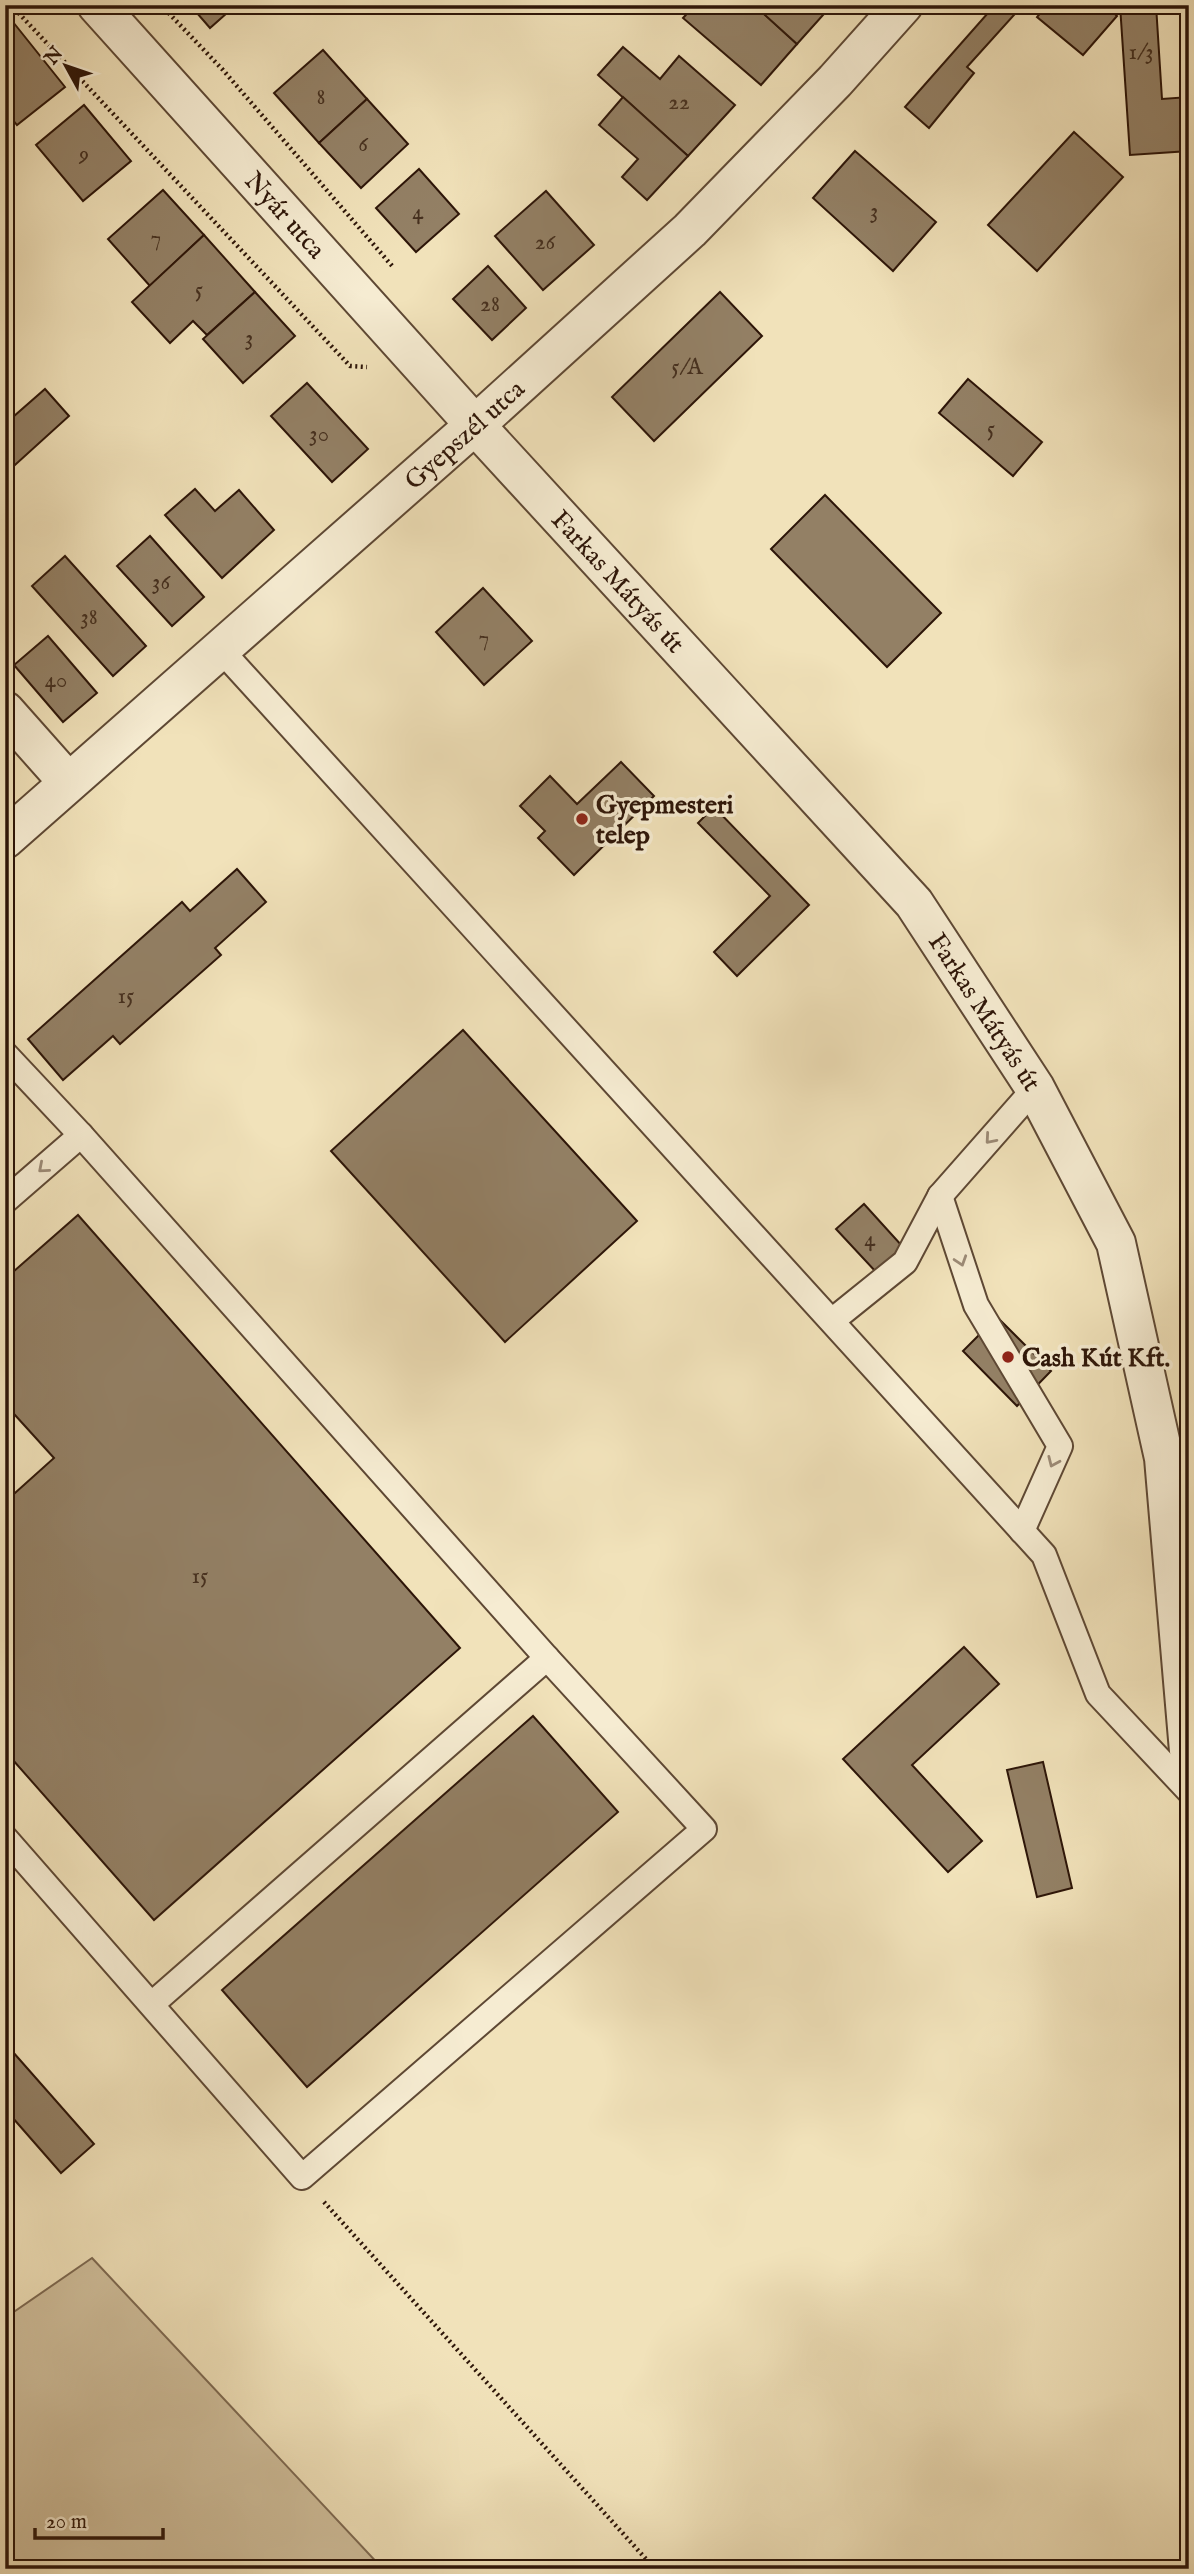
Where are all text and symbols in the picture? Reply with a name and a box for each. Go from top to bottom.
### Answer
north arrow [32,32,102,102]
house number: 1/3 [1129,38,1154,67]
text: N [39,42,69,71]
house number: 8 [316,83,326,112]
house number: 22 [668,88,690,117]
house number: 6 [358,130,369,159]
house number: 9 [78,140,89,169]
street label: Nyár utca [237,165,333,267]
house number: 3 [870,197,878,226]
house number: 4 [412,198,424,227]
house number: 7 [151,224,161,253]
house number: 26 [535,228,557,257]
house number: 5 [195,276,203,305]
house number: 28 [480,290,500,319]
house number: 3 [245,324,253,353]
house number: 5/A [671,353,704,382]
street label: Gyepszél utca [398,373,533,498]
house number: 5 [987,415,995,444]
house number: 30 [309,420,329,449]
street label: Farkas Mátyás út [543,504,691,661]
house number: 36 [152,568,171,597]
house number: 38 [80,603,98,632]
house number: 7 [479,624,489,653]
house number: 40 [45,666,67,695]
place label: Gyepmesteri telep [596,789,734,852]
marker: Gyepmesteri telep [574,811,590,827]
street label: Farkas Mátyás út [920,927,1048,1098]
house number: 15 [118,982,134,1011]
one-way arrow [986,1131,998,1144]
one-way arrow [38,1160,51,1172]
house number: 4 [864,1225,876,1254]
one-way arrow [953,1254,967,1266]
place label: Cash Kút Kft. [1022,1342,1170,1375]
marker: Cash Kút Kft. [1000,1349,1016,1365]
one-way arrow [1047,1454,1061,1467]
house number: 15 [192,1562,208,1591]
scale bar [35,2497,163,2541]
text: 20 m [46,2509,87,2536]

